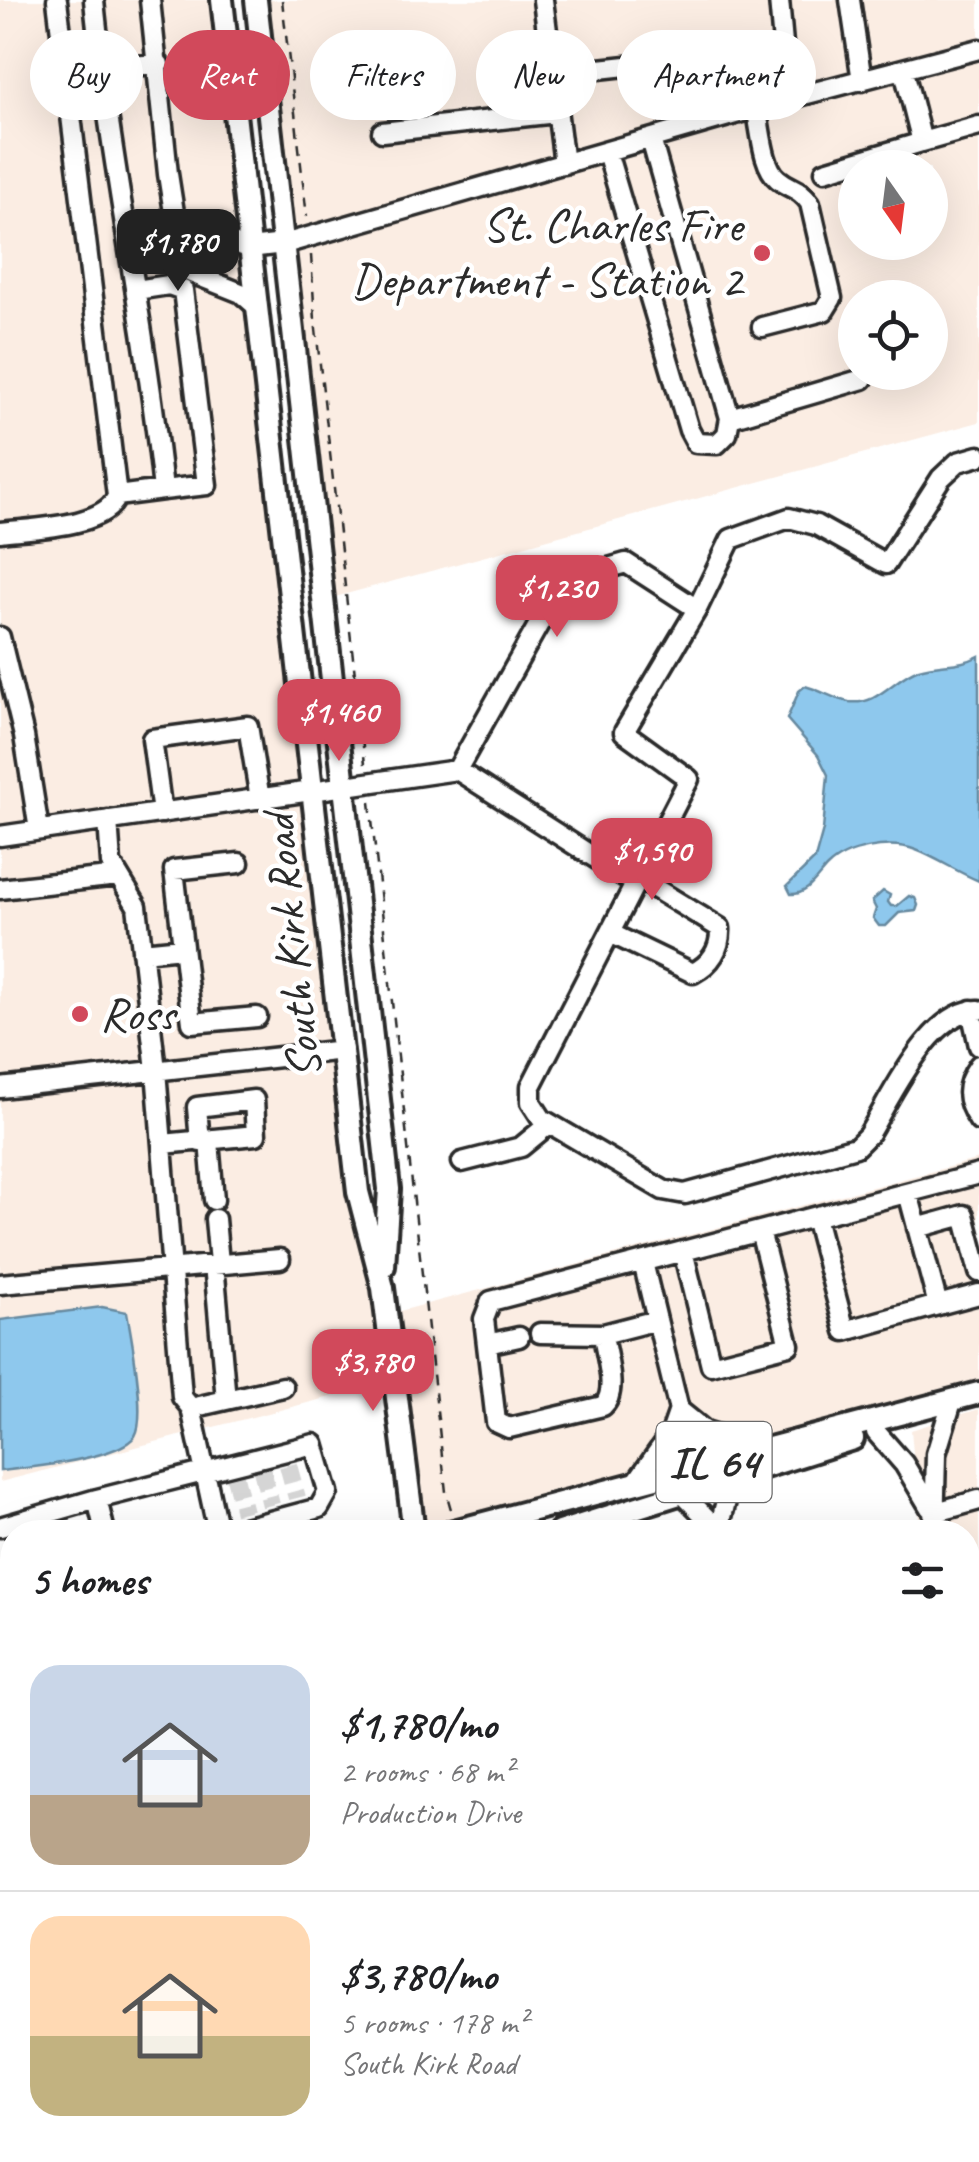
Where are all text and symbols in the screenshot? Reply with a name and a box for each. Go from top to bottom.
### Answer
chip: Buy [30,30,143,120]
chip: Rent [163,30,290,120]
chip: Filters [310,30,456,120]
chip: New [476,30,597,120]
chip: Apartment [617,30,816,120]
north arrow [838,150,948,260]
map controls [838,150,948,390]
place label: St. Charles Fire Department - Station 2 [351,195,745,310]
pin: $1,780 [97,209,259,294]
text: $1,780 [139,221,217,262]
marker: St. Charles Fire Department - Station 2 [751,242,773,264]
button: locate [838,280,948,390]
pin: $1,230 [476,555,638,640]
text: $1,230 [518,567,596,608]
pin: $1,460 [258,679,420,764]
text: $1,460 [299,691,379,732]
street label: South Kirk Road [247,805,335,1082]
pin: $1,590 [571,818,733,903]
text: $1,590 [613,830,691,871]
place label: Ross [100,984,179,1044]
marker: Ross [69,1003,91,1025]
pin: $3,780 [292,1329,454,1414]
text: $3,780 [334,1341,412,1382]
road number: IL 64 [656,1422,772,1502]
icon: filters [895,1553,950,1608]
text: 5 homes [30,1554,148,1607]
text: $1,780/mo [340,1698,496,1751]
icon: home [110,1705,230,1825]
text: 2 rooms · 68 m² [340,1751,513,1792]
text: Production Drive [340,1792,521,1833]
text: $3,780/mo [340,1949,496,2002]
icon: home [110,1956,230,2076]
text: 5 rooms · 178 m² [340,2002,527,2043]
text: South Kirk Road [340,2043,516,2084]

